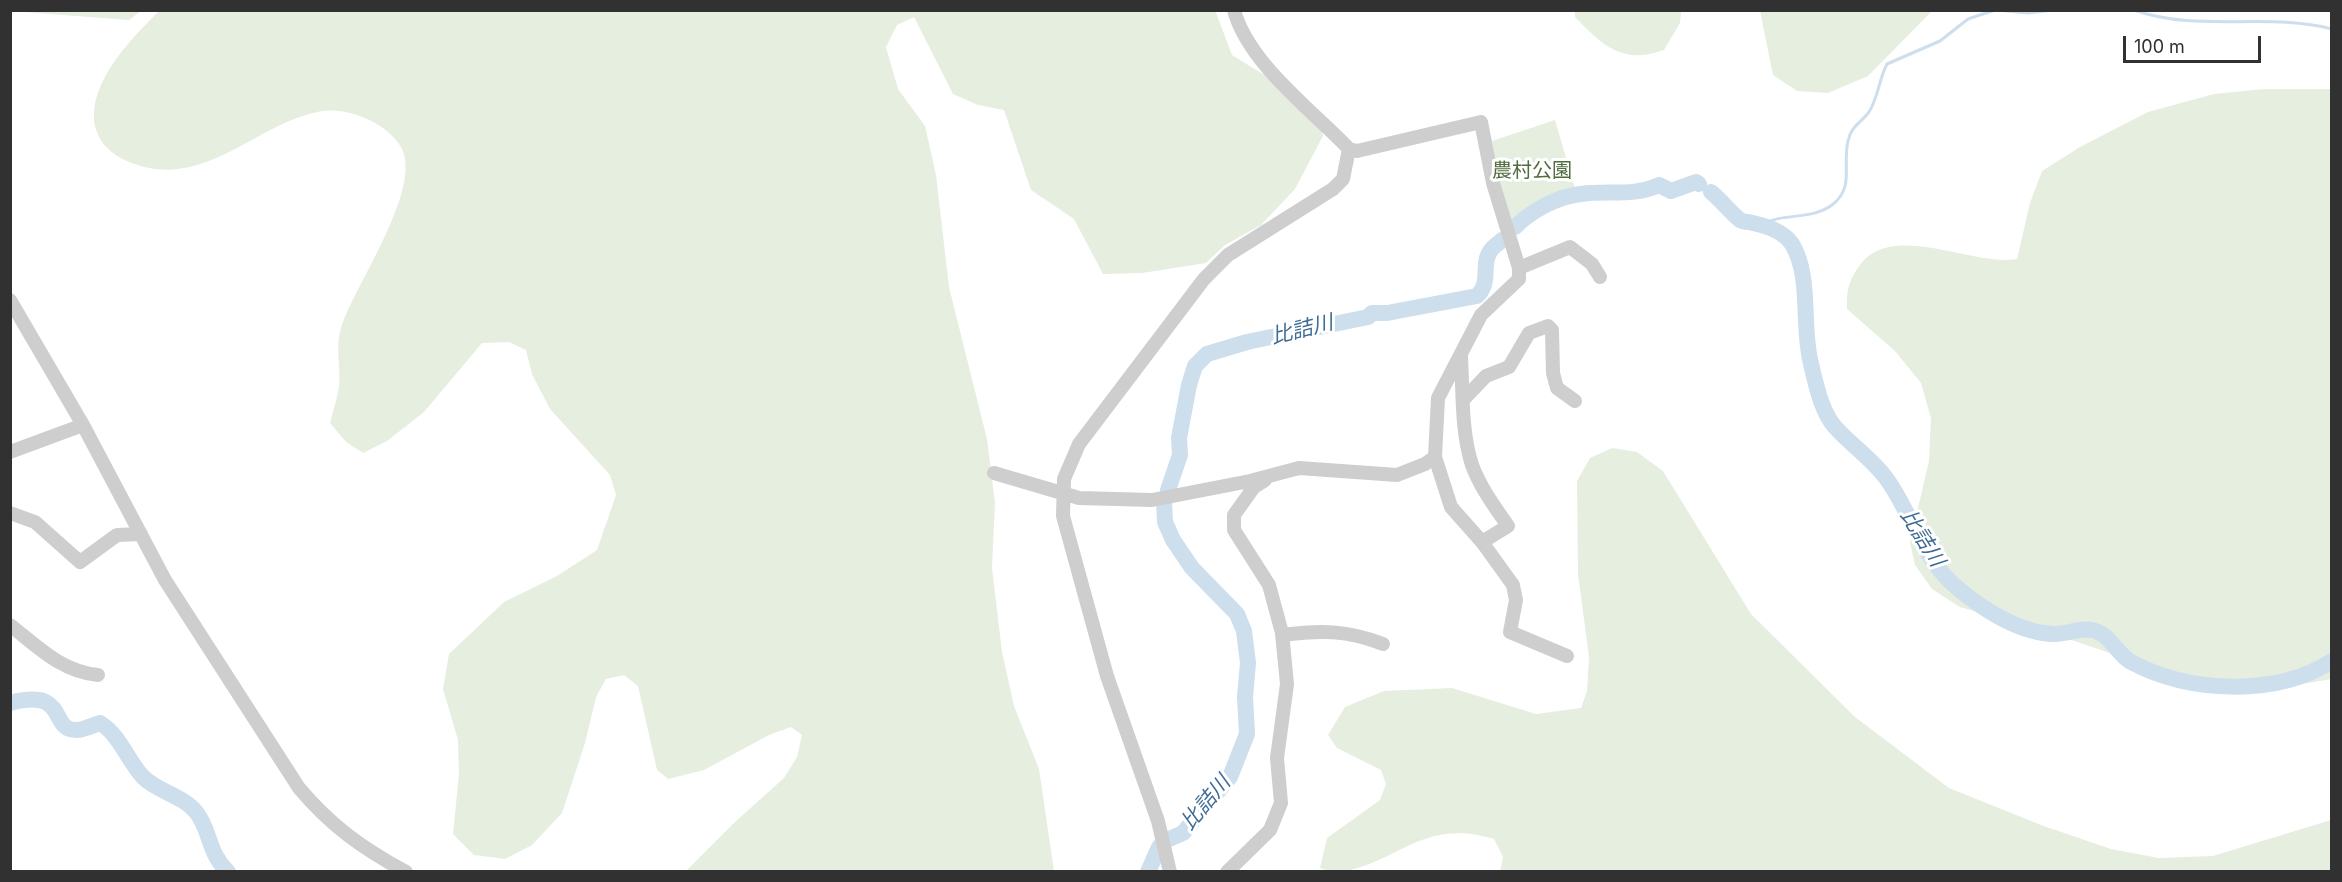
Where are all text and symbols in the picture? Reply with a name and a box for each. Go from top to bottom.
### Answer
scale bar [2126,24,2264,62]
text: 100 m [2134,36,2185,57]
park label: 農村公園 [1492,159,1572,183]
water label: 比詰川 [1268,310,1336,350]
water label: 比詰川 [1895,505,1949,571]
water label: 比詰川 [1176,771,1236,835]

